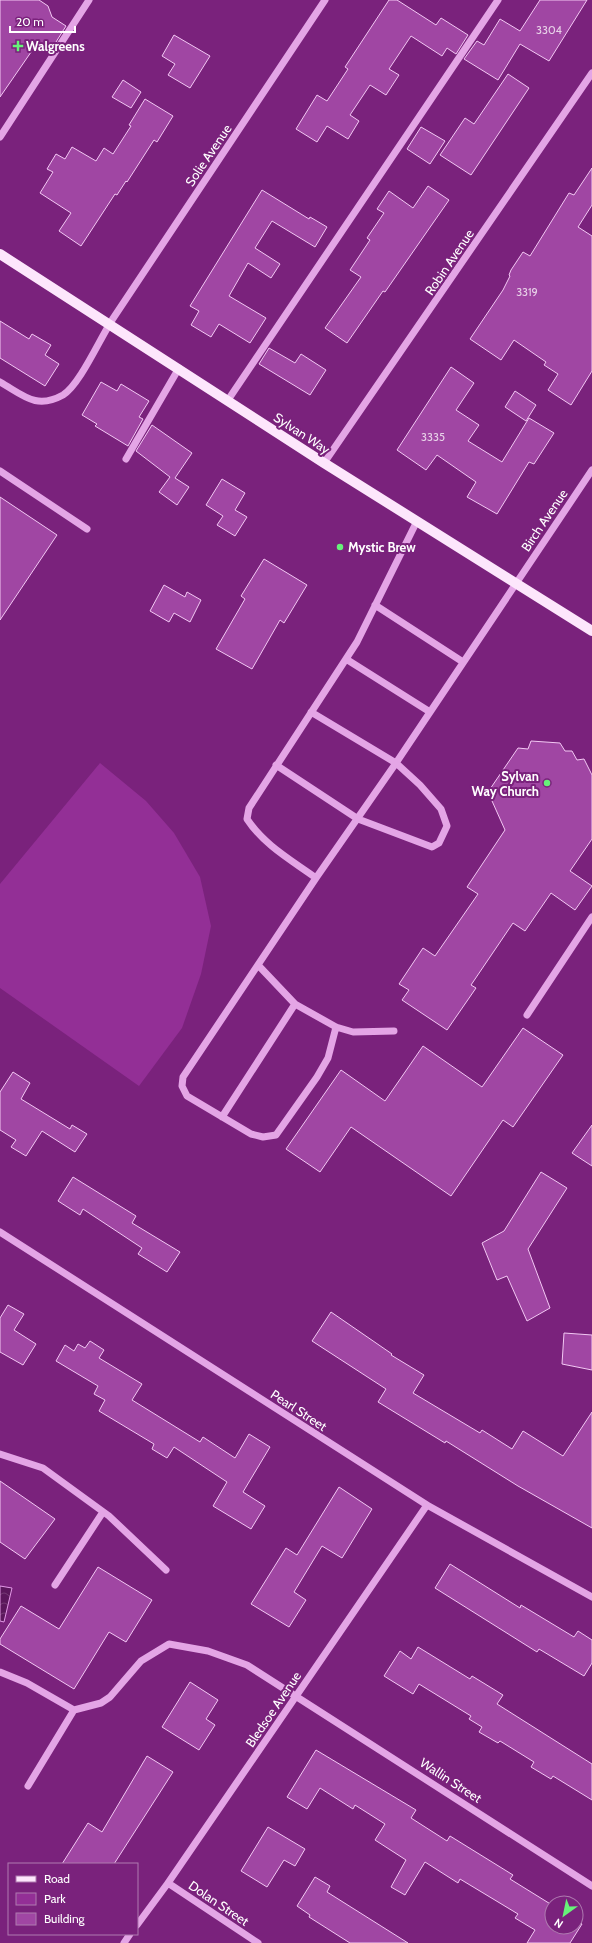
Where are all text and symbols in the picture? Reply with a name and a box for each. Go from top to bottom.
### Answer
scale bar [10,8,75,34]
text: 20 m [16,14,44,29]
house number: 3304 [536,23,563,37]
place label: Walgreens [26,38,85,54]
marker: Walgreens [13,41,23,51]
street label: Solie Avenue [181,121,235,189]
street label: Robin Avenue [421,226,477,298]
house number: 3319 [516,285,538,299]
street label: Sylvan Way [271,409,334,457]
house number: 3335 [421,430,445,444]
street label: Birch Avenue [517,486,571,554]
place label: Mystic Brew [348,539,416,555]
marker: Mystic Brew [335,542,345,552]
place label: Sylvan Way Church [471,768,539,799]
marker: Sylvan Way Church [542,778,552,788]
street label: Pearl Street [268,1386,331,1434]
street label: Bledsoe Avenue [242,1668,304,1750]
street label: Wallin Street [417,1754,485,1806]
legend [8,1863,138,1935]
text: Road [44,1871,70,1886]
street label: Dolan Street [186,1877,253,1929]
text: Park [44,1891,66,1906]
north arrow [544,1895,584,1935]
text: Building [44,1911,86,1926]
text: N [551,1915,566,1931]

